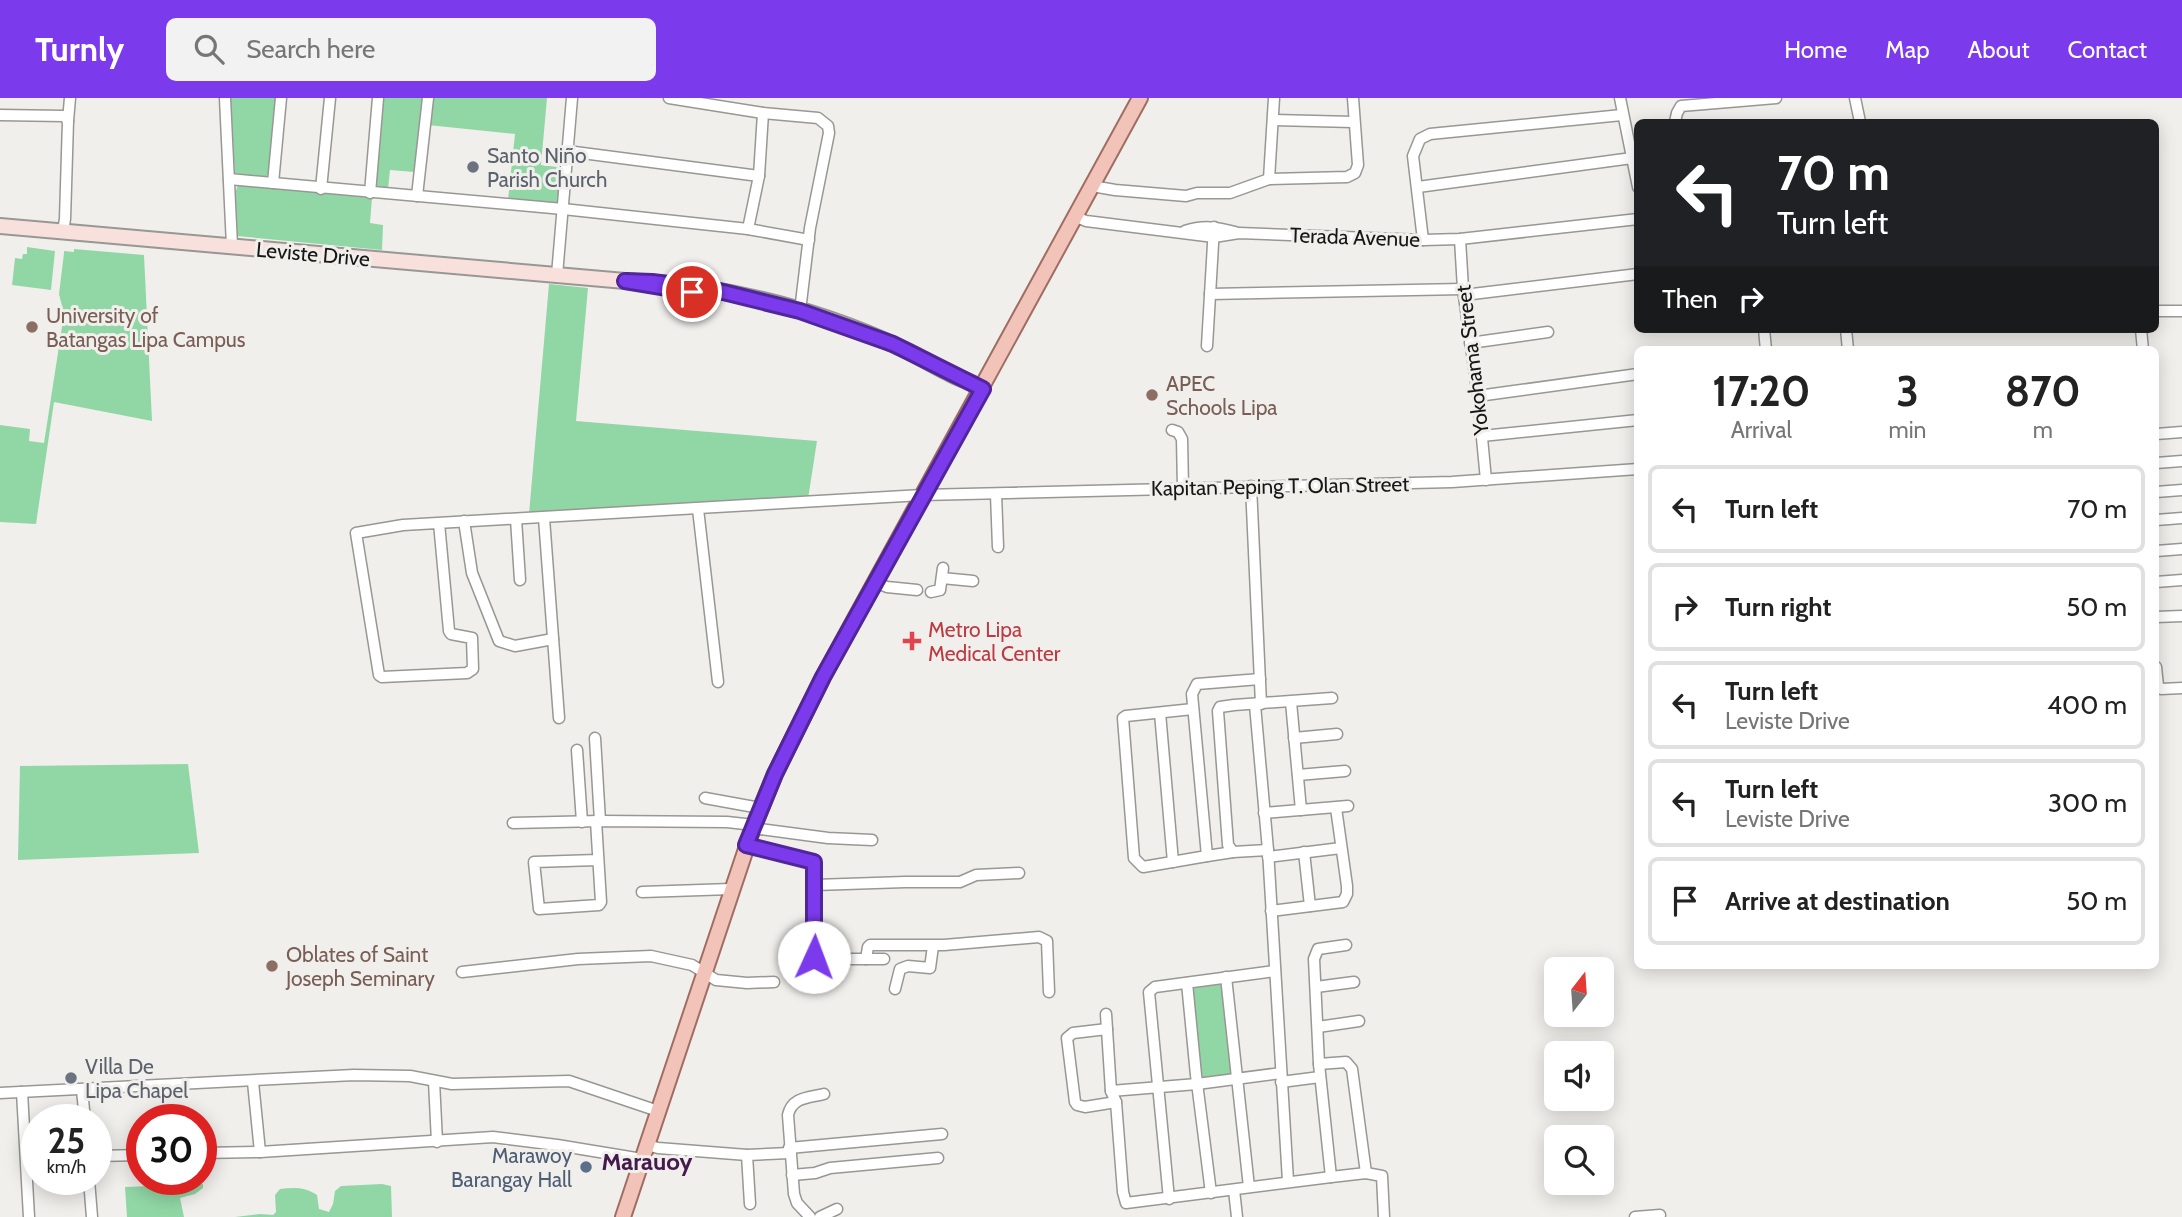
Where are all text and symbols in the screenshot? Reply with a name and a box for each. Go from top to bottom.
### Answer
search box [166,18,656,81]
text: Turnly [35,29,124,69]
icon: search [190,30,228,68]
text: Search here [246,33,375,65]
text: Home [1784,35,1847,64]
text: Map [1885,35,1930,64]
text: About [1968,35,2030,64]
text: Contact [2068,35,2147,64]
place label: Santo Niño Parish Church [487,143,607,192]
text: 70 m [1777,143,1890,202]
icon: left [1662,147,1753,238]
marker: Santo Niño Parish Church [465,159,481,175]
text: Turn left [1777,203,1888,242]
street label: Terada Avenue [1290,222,1421,252]
street label: Leviste Drive [255,237,371,271]
pin [662,262,722,322]
icon: arrive [673,273,711,311]
icon: right [1732,280,1770,318]
text: Then [1662,283,1718,315]
street label: Yokohama Street [1450,284,1494,437]
place label: University of Batangas Lipa Campus [46,303,246,352]
marker: University of Batangas Lipa Campus [24,319,40,335]
text: 17:20 [1712,365,1810,417]
text: 3 [1896,365,1919,417]
text: 870 [2005,365,2081,417]
place label: APEC Schools Lipa [1166,371,1277,420]
marker: APEC Schools Lipa [1144,387,1160,403]
text: Arrival [1731,416,1792,444]
text: min [1889,416,1926,444]
text: m [2033,416,2053,444]
street label: Kapitan Peping T. Olan Street [1151,471,1409,501]
icon: left [1666,490,1704,528]
text: Turn left [1725,493,1818,525]
text: 70 m [2067,493,2127,525]
icon: right [1666,588,1704,626]
text: Turn right [1725,591,1831,623]
text: 50 m [2066,591,2127,623]
place label: Metro Lipa Medical Center [928,617,1061,666]
marker: Metro Lipa Medical Center [902,631,922,651]
text: Turn left [1725,675,1818,707]
icon: left [1666,686,1704,724]
text: 400 m [2047,689,2127,721]
text: Leviste Drive [1725,707,1850,735]
text: Turn left [1725,773,1818,805]
icon: left [1666,784,1704,822]
text: 300 m [2048,787,2127,819]
text: Leviste Drive [1725,805,1850,833]
icon: arrive [1666,882,1704,920]
text: Arrive at destination [1725,885,1950,917]
text: 50 m [2066,885,2127,917]
position arrow [777,920,851,994]
place label: Oblates of Saint Joseph Seminary [285,942,435,991]
north arrow [1544,957,1614,1027]
map controls [1544,957,1614,1195]
marker: Oblates of Saint Joseph Seminary [264,958,280,974]
button: sound [1544,1041,1614,1111]
place label: Villa De Lipa Chapel [85,1054,188,1103]
marker: Villa De Lipa Chapel [63,1070,79,1086]
speed limit sign: 30 [126,1104,217,1195]
text: 25 [48,1119,85,1162]
button: search [1544,1125,1614,1195]
place label: Marawoy Barangay Hall [451,1143,572,1192]
district label: Marauoy [602,1147,693,1176]
text: km/h [47,1156,86,1178]
marker: Marawoy Barangay Hall [578,1159,594,1175]

